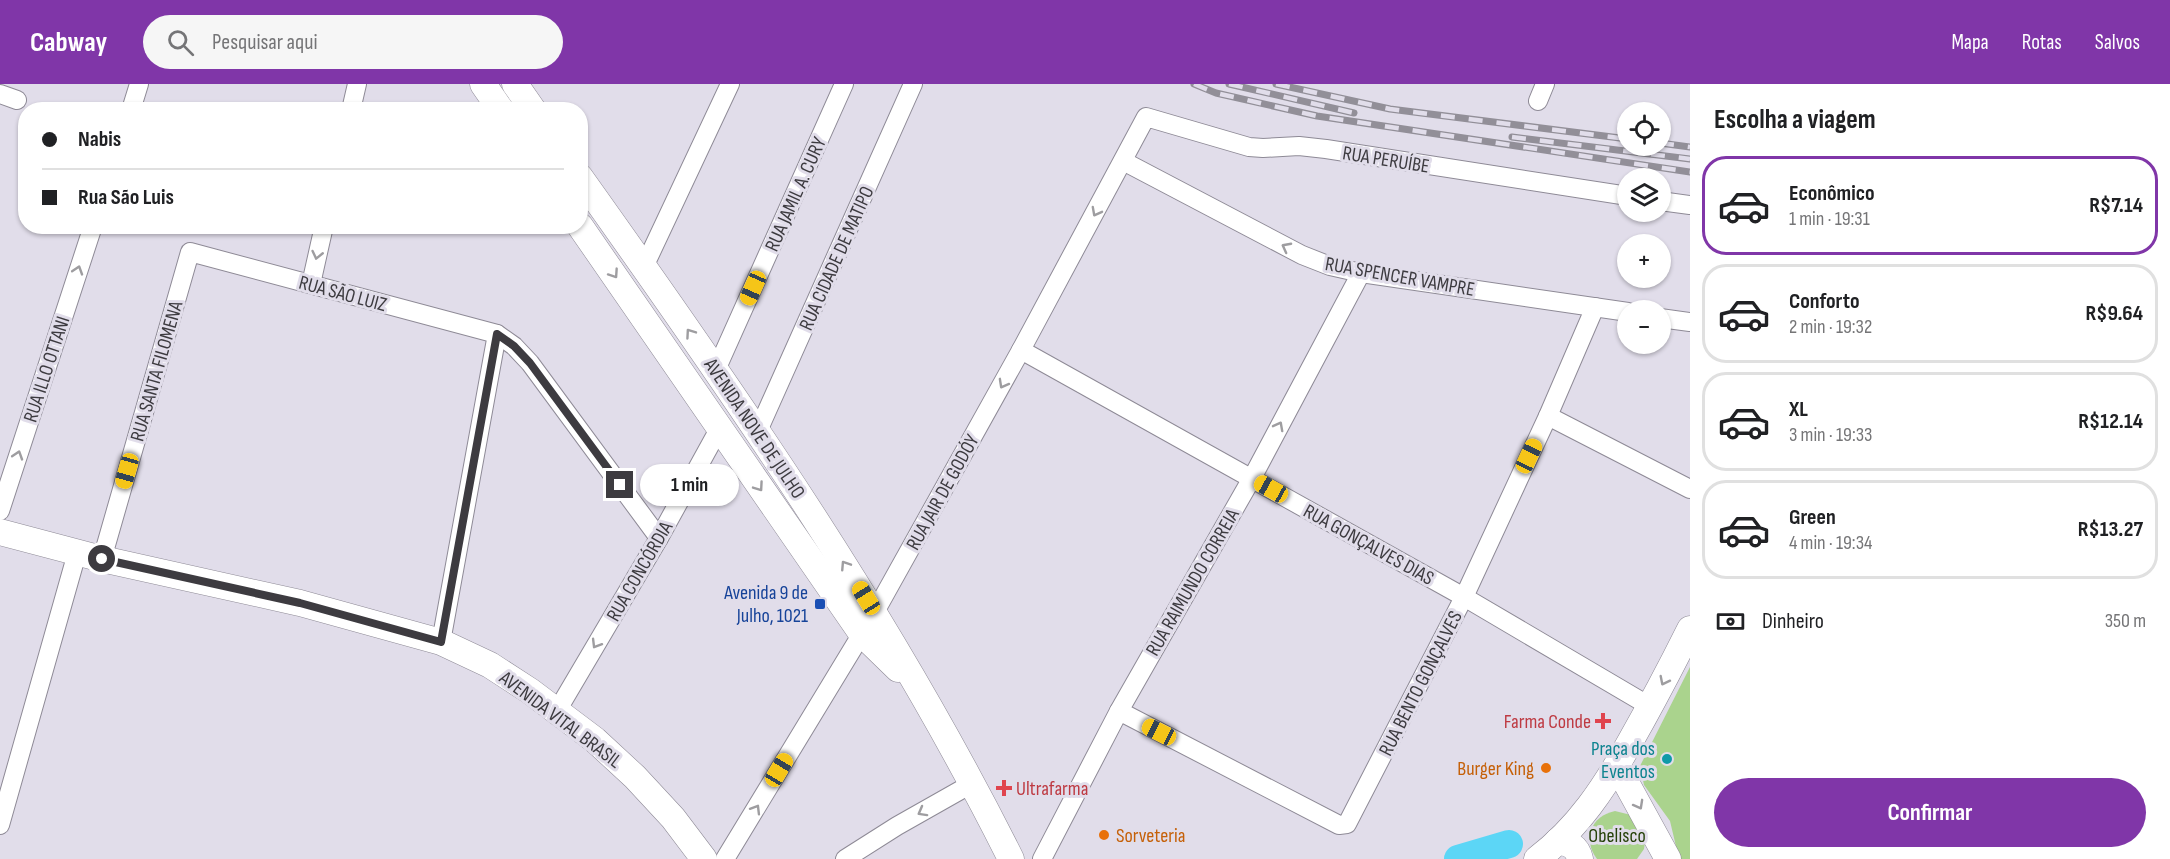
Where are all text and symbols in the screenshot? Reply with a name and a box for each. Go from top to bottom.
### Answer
search box [143,15,563,69]
text: Cabway [30,26,107,59]
icon: search [164,26,197,59]
text: Pesquisar aqui [212,29,318,56]
text: Mapa [1951,30,1989,55]
text: Rotas [2022,30,2062,55]
text: Salvos [2095,30,2140,55]
map controls [1617,102,1671,354]
button: locate [1617,102,1671,156]
text: Escolha a viagem [1714,104,1876,136]
text: Nabis [78,126,121,153]
street label: RUA JAMIL A. CURY [760,133,832,255]
street label: RUA PERUÍBE [1341,141,1431,179]
button: layers [1617,168,1671,222]
icon: car [1717,179,1771,233]
text: Econômico [1789,180,1875,207]
street label: RUA CIDADE DE MATIPO [794,183,879,334]
text: Rua São Luis [78,184,174,211]
text: R$7.14 [2089,192,2143,219]
one-way arrow [1092,206,1103,216]
text: 1 min · 19:31 [1789,207,1870,231]
button: + [1617,234,1671,288]
one-way arrow [1282,243,1293,254]
one-way arrow [312,250,325,260]
street label: RUA SPENCER VAMPRE [1323,252,1476,302]
one-way arrow [71,265,84,276]
one-way arrow [606,268,618,278]
car [737,268,769,308]
street label: RUA SÃO LUIZ [296,271,389,317]
icon: car [1717,287,1771,341]
text: Conforto [1789,288,1860,315]
street label: RUA SANTA FILOMENA [125,298,189,444]
button: − [1617,300,1671,354]
text: R$9.64 [2085,300,2143,327]
street label: RUA ILLO OTTANI [19,313,75,425]
text: 2 min · 19:32 [1789,315,1872,339]
one-way arrow [686,328,697,339]
street label: AVENIDA NOVE DE JULHO [698,353,810,503]
one-way arrow [999,377,1010,388]
icon: car [1717,395,1771,449]
text: XL [1789,396,1808,423]
text: R$12.14 [2078,408,2143,435]
one-way arrow [1272,422,1283,433]
text: 3 min · 19:33 [1789,423,1872,447]
street label: RUA JAIR DE GODÓY [901,430,985,555]
car [1513,436,1545,476]
one-way arrow [11,450,23,461]
car [113,451,141,491]
callout: 1 min [641,464,740,506]
route end [606,471,633,498]
car [1251,472,1291,506]
text: 1 min [671,473,708,497]
one-way arrow [752,480,763,491]
street label: RUA GONÇALVES DIAS [1299,499,1438,591]
icon: car [1717,503,1771,557]
street label: RUA RAIMUNDO CORREIA [1141,504,1245,660]
text: Green [1789,504,1836,531]
text: R$13.27 [2078,516,2143,543]
street label: RUA CONCÓRDIA [602,517,678,626]
text: 4 min · 19:34 [1789,531,1872,555]
route start [88,545,115,572]
one-way arrow [840,561,852,571]
car [849,578,883,618]
place label: Avenida 9 de Julho, 1021 [723,581,808,628]
marker: Avenida 9 de Julho, 1021 [813,597,827,611]
icon: cash [1714,605,1747,638]
street label: RUA BENTO GONÇALVES [1374,607,1468,760]
text: Dinheiro [1762,608,1824,635]
text: 350 m [2105,609,2146,633]
one-way arrow [592,638,604,648]
street label: AVENIDA VITAL BRASIL [494,665,627,774]
one-way arrow [1659,675,1671,686]
place label: Farma Conde [1504,710,1591,734]
marker: Farma Conde [1596,714,1610,728]
car [1139,716,1179,748]
place label: Praça dos Eventos [1591,737,1655,784]
car [762,750,796,790]
marker: Praça dos Eventos [1660,752,1674,766]
place label: Burger King [1457,757,1534,781]
marker: Burger King [1539,761,1553,775]
place label: Ultrafarma [1016,777,1088,801]
button: Confirmar [1714,778,2146,847]
marker: Ultrafarma [997,781,1011,795]
one-way arrow [1632,799,1643,809]
one-way arrow [748,805,760,815]
one-way arrow [918,805,928,816]
place label: Sorveteria [1116,824,1185,848]
park label: Obelisco [1588,824,1646,848]
marker: Sorveteria [1097,828,1111,842]

